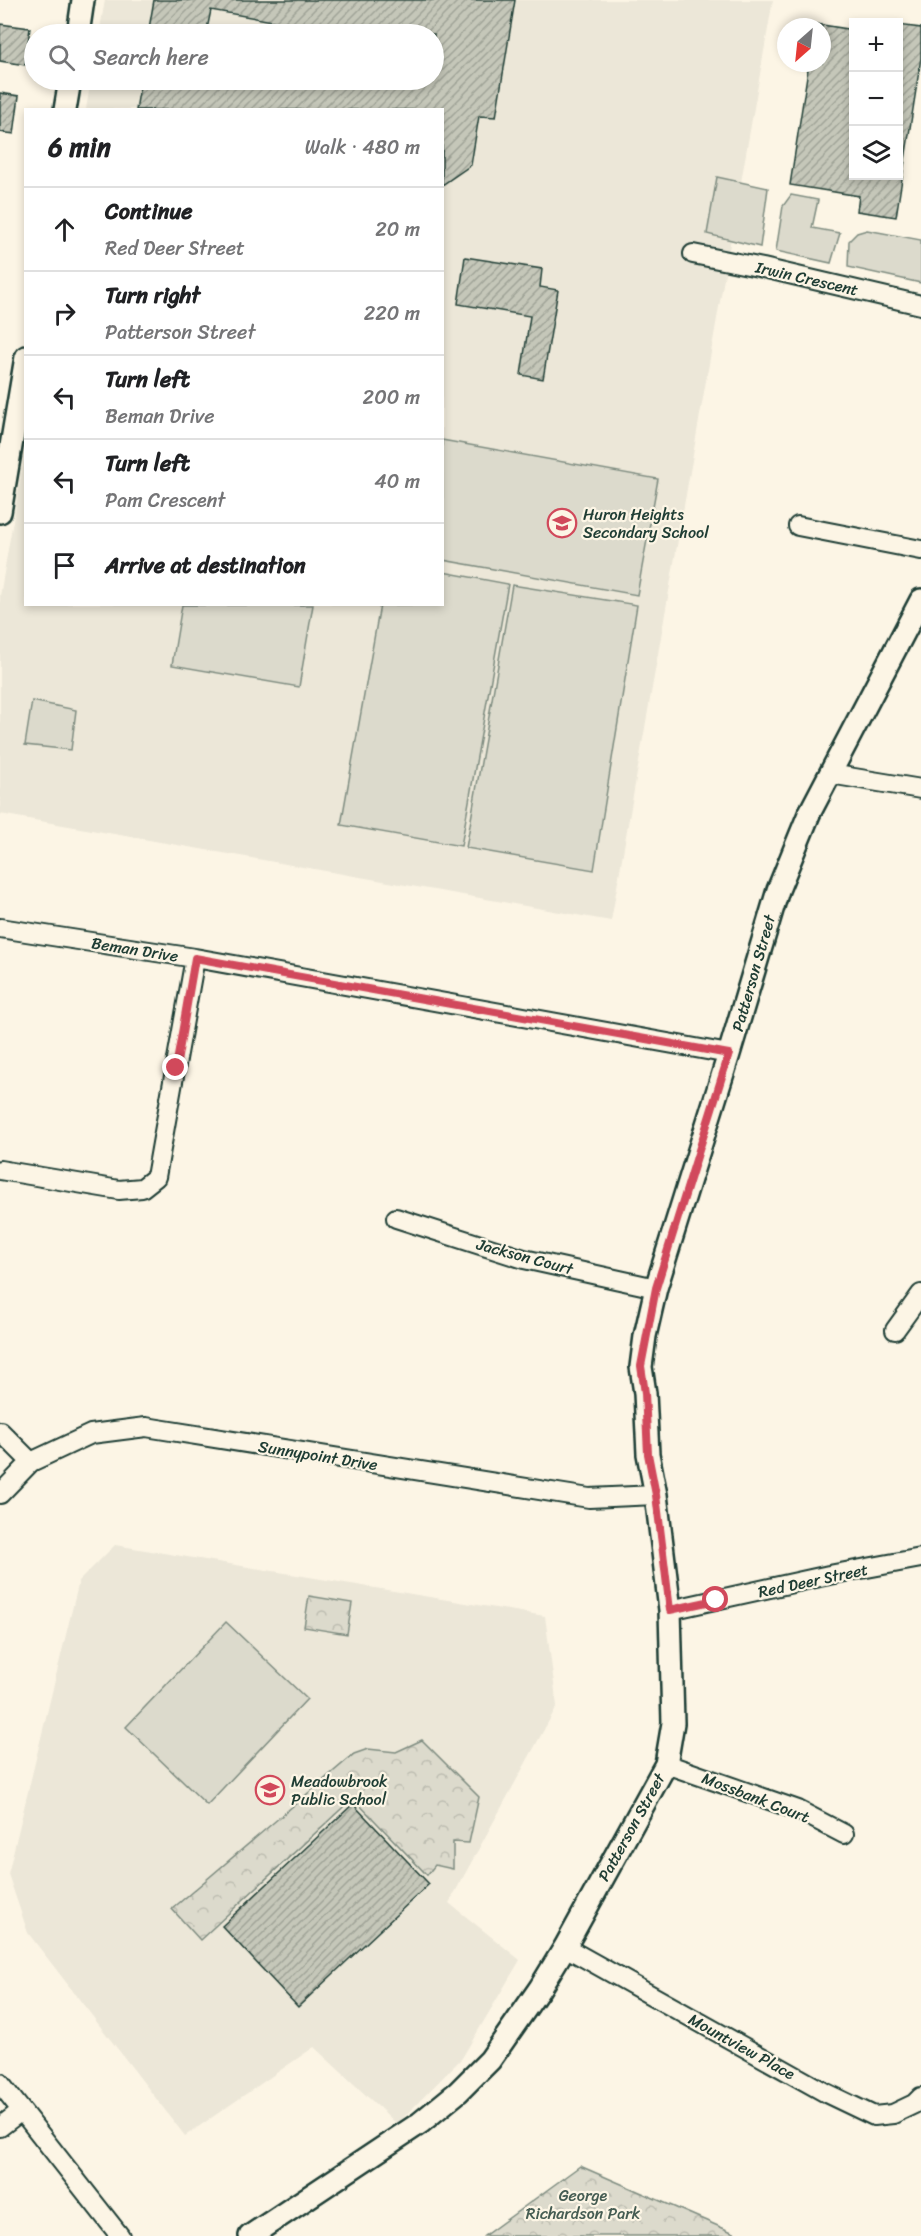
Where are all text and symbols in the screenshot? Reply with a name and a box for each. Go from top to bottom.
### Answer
north arrow [777,18,831,72]
map controls [849,18,903,180]
button: + [849,18,903,72]
search box [24,24,444,90]
text: Search here [93,38,209,77]
icon: search [45,41,78,74]
button: − [849,72,903,126]
text: 6 min [48,124,111,170]
button: layers [849,126,903,180]
text: Walk · 480 m [305,130,420,165]
text: Continue [105,192,193,231]
text: 20 m [375,212,420,247]
icon: ahead [48,213,81,246]
text: Red Deer Street [105,231,245,266]
street label: Irwin Crescent [752,252,861,304]
text: Turn right [105,276,200,315]
text: 220 m [364,296,420,331]
icon: right [48,297,81,330]
text: Patterson Street [105,315,255,350]
text: Turn left [105,360,190,399]
text: 200 m [363,380,420,415]
icon: left [48,381,81,414]
text: Beman Drive [105,399,215,434]
text: Turn left [105,444,190,483]
text: 40 m [374,464,420,499]
icon: left [48,465,81,498]
text: Pam Crescent [105,483,225,518]
place label: Huron Heights Secondary School [583,500,709,547]
school or university icon: Huron Heights Secondary School [546,507,578,539]
text: Arrive at destination [105,546,306,585]
icon: arrive [48,549,81,582]
street label: Patterson Street [723,911,784,1035]
street label: Beman Drive [89,928,180,971]
route end [162,1054,188,1080]
street label: Jackson Court [472,1229,577,1283]
street label: Sunnypoint Drive [256,1432,380,1479]
street label: Red Deer Street [755,1555,871,1606]
route start [702,1586,728,1612]
street label: Mossbank Court [698,1764,814,1831]
place label: Meadowbrook Public School [291,1767,388,1814]
street label: Patterson Street [590,1767,674,1887]
school or university icon: Meadowbrook Public School [254,1774,286,1806]
street label: Mountview Place [683,2005,801,2088]
park label: George Richardson Park [526,2181,641,2228]

